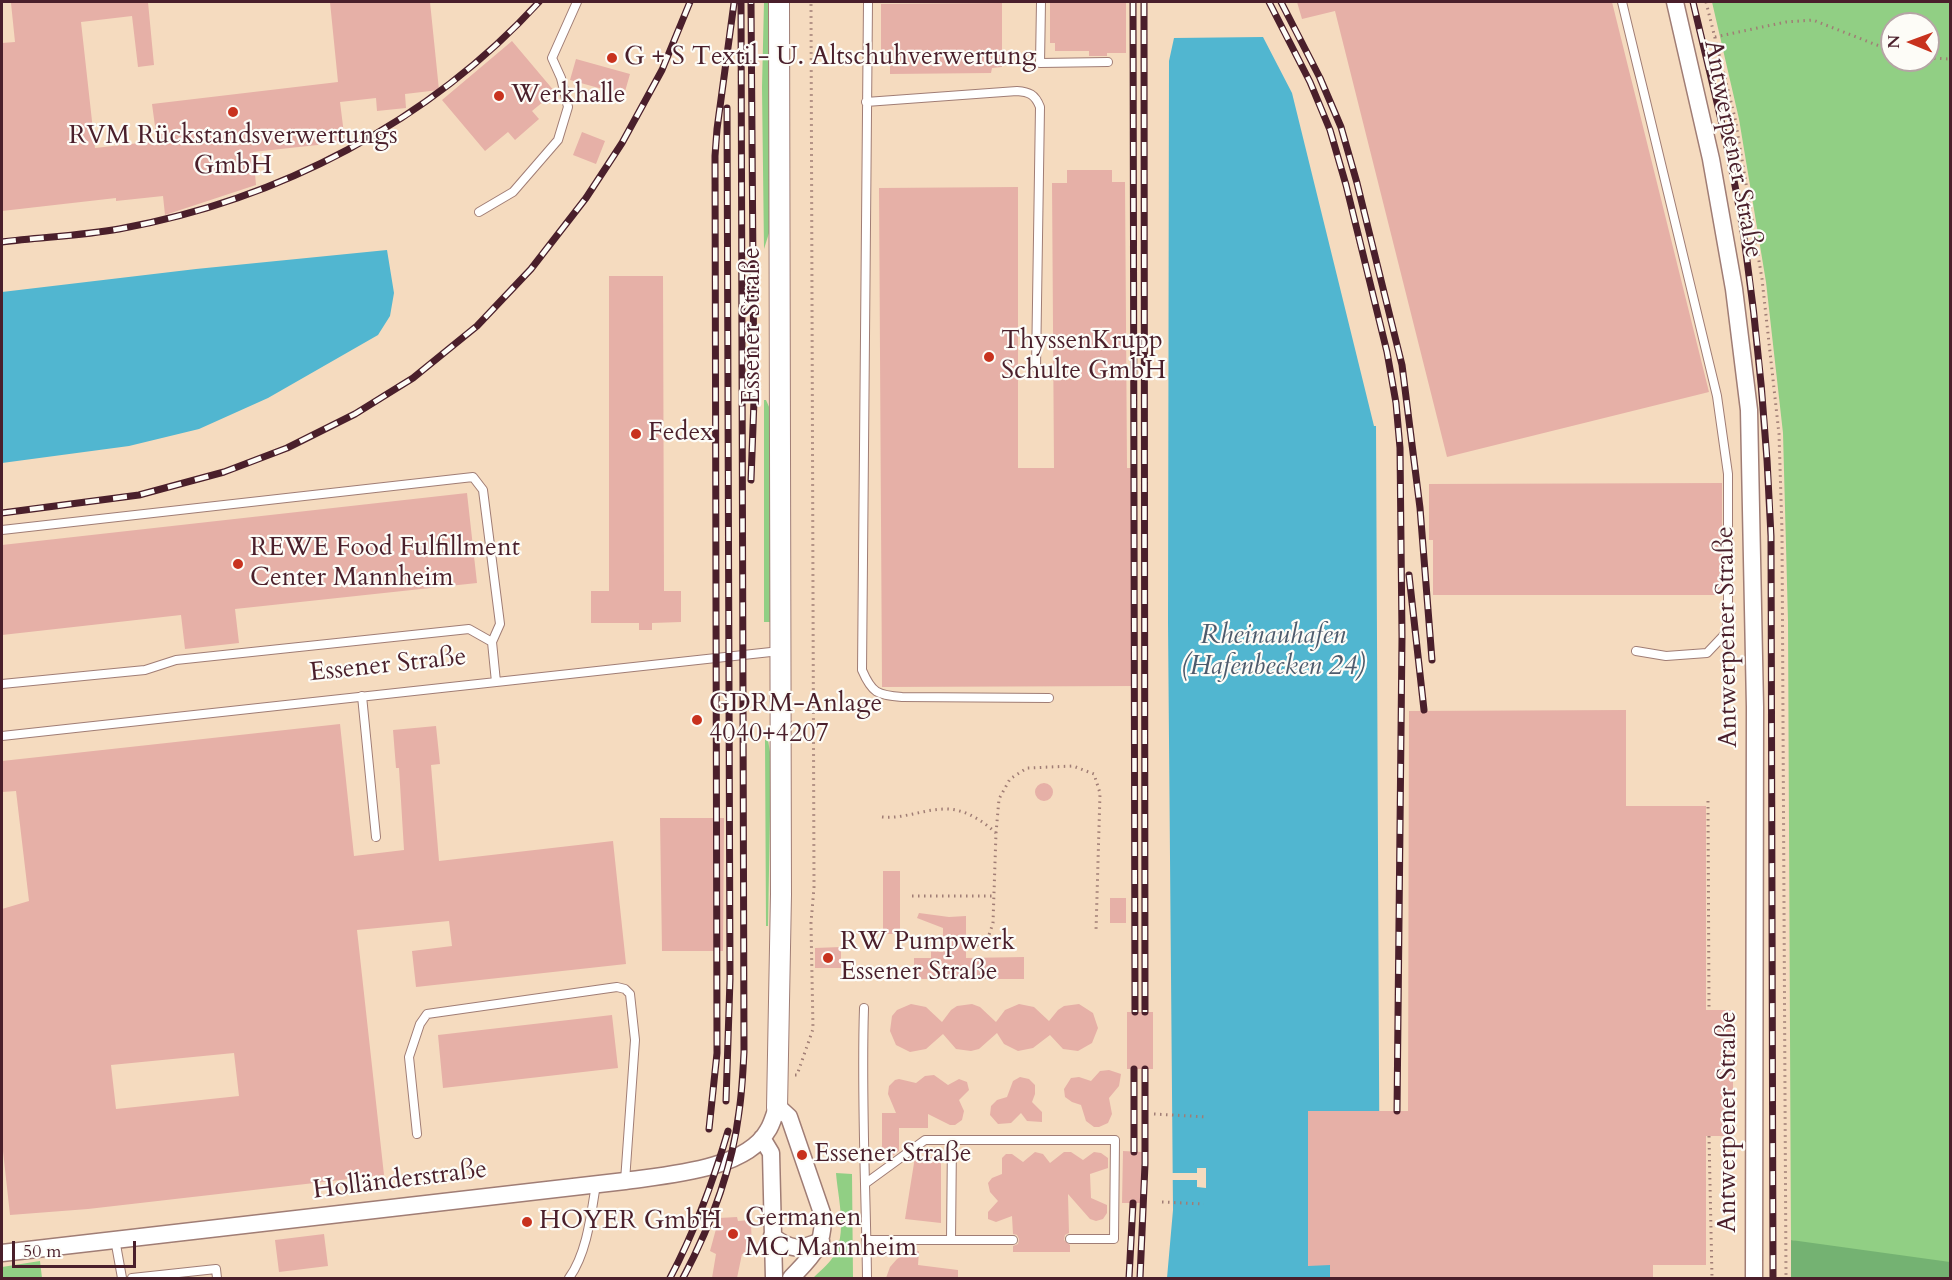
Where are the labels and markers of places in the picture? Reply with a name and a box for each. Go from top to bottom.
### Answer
place label: G + S Textil- U. Altschuhverwertung [624,42,1036,74]
marker: G + S Textil- U. Altschuhverwertung [605,51,619,65]
place label: Werkhalle [511,80,625,112]
marker: Werkhalle [492,89,506,103]
marker: RVM Rückstandsverwertungs GmbH [226,105,240,119]
place label: RVM Rückstandsverwertungs GmbH [68,121,398,182]
place label: ThyssenKrupp Schulte GmbH [1001,326,1166,388]
marker: ThyssenKrupp Schulte GmbH [982,350,996,364]
place label: Fedex [648,418,713,450]
marker: Fedex [629,427,643,441]
place label: REWE Food Fulfillment Center Mannheim [250,533,520,594]
marker: REWE Food Fulfillment Center Mannheim [231,557,245,571]
place label: GDRM-Anlage 4040+4207 [709,689,882,750]
marker: GDRM-Anlage 4040+4207 [690,713,704,727]
place label: RW Pumpwerk Essener Straße [840,927,1015,988]
marker: RW Pumpwerk Essener Straße [821,951,835,965]
place label: Essener Straße [814,1139,972,1171]
marker: Essener Straße [795,1148,809,1162]
place label: Germanen MC Mannheim [745,1203,917,1264]
place label: HOYER GmbH [539,1206,722,1238]
marker: HOYER GmbH [520,1215,534,1229]
marker: Germanen MC Mannheim [726,1227,740,1241]

